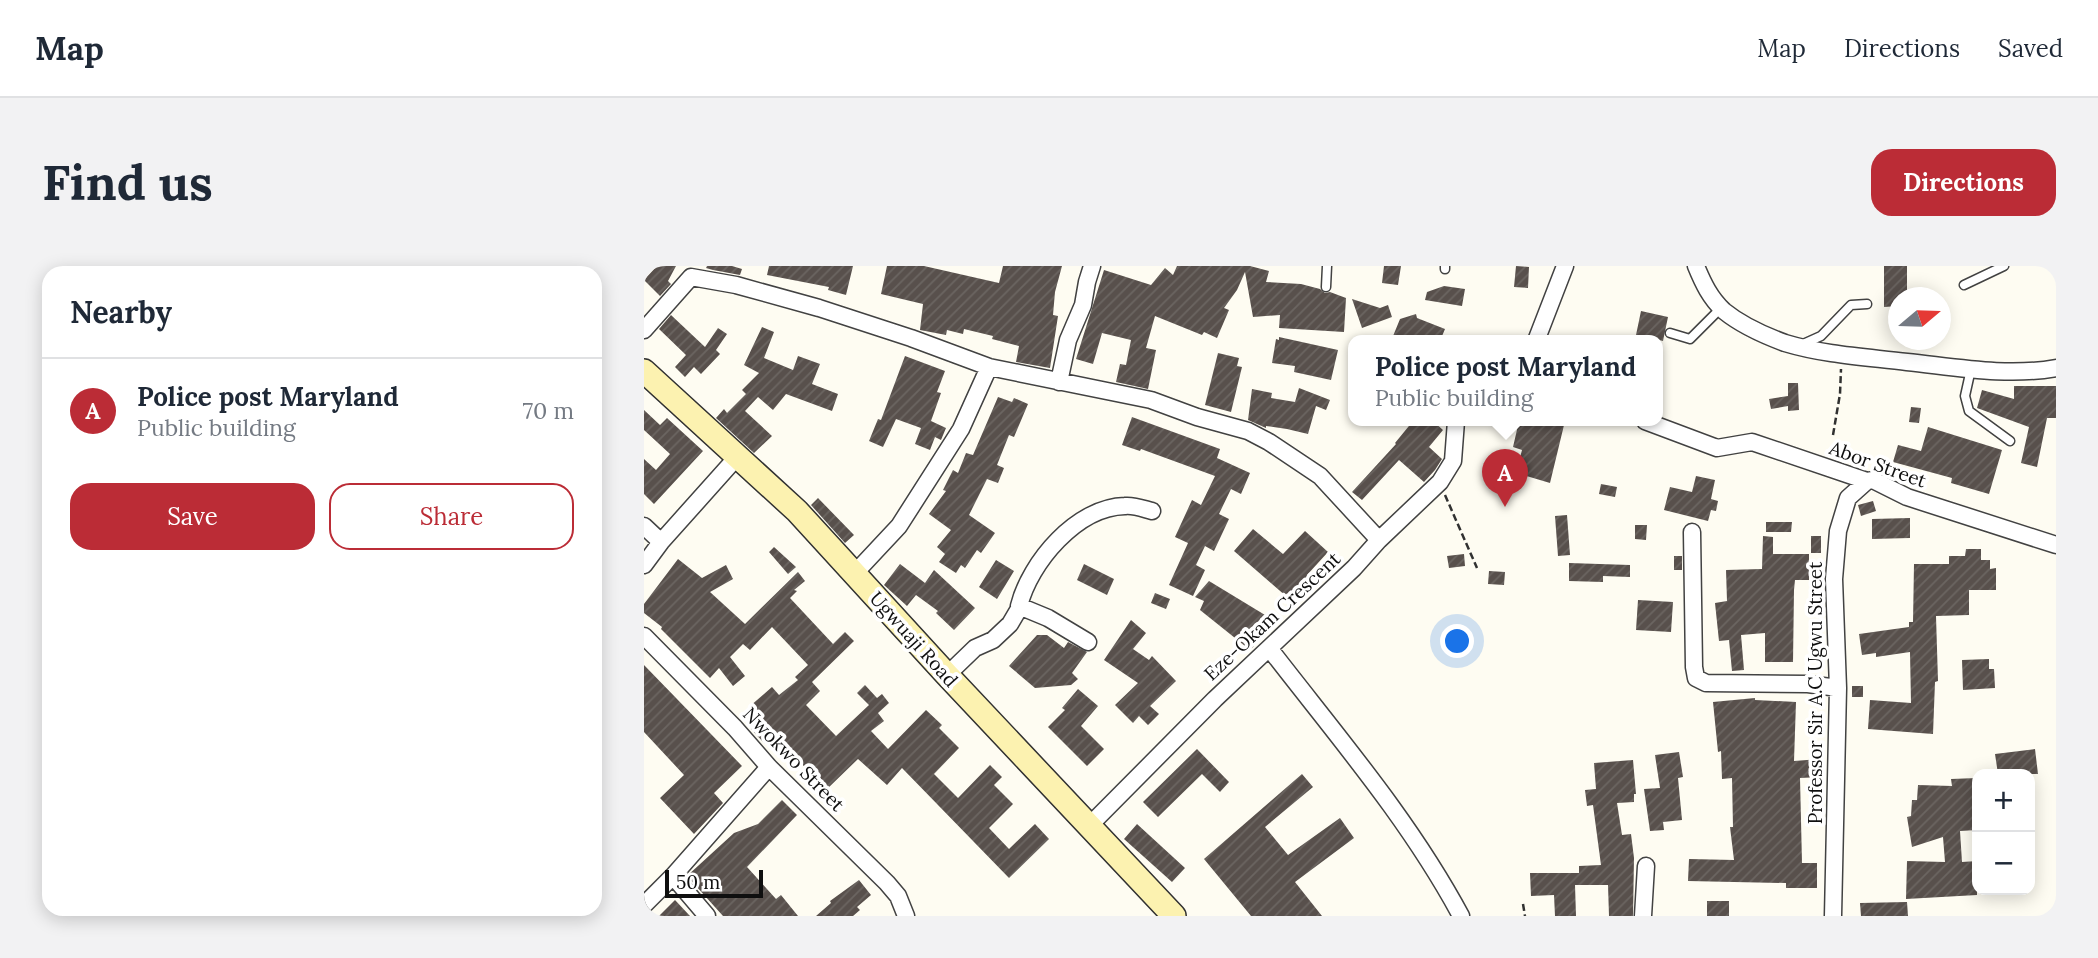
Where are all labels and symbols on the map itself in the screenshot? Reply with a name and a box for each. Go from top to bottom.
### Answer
north arrow [1888,287,1951,350]
street label: Abor Street [1825,435,1930,493]
pin: A [1482,449,1528,507]
street label: Eze-Okam Crescent [1199,546,1346,685]
street label: Professor Sir A.C Ugwu Street [1803,561,1827,824]
street label: Ugwuaji Road [865,586,963,692]
your location [1440,624,1474,658]
street label: Nwokwo Street [738,702,850,817]
scale bar [665,867,763,899]

